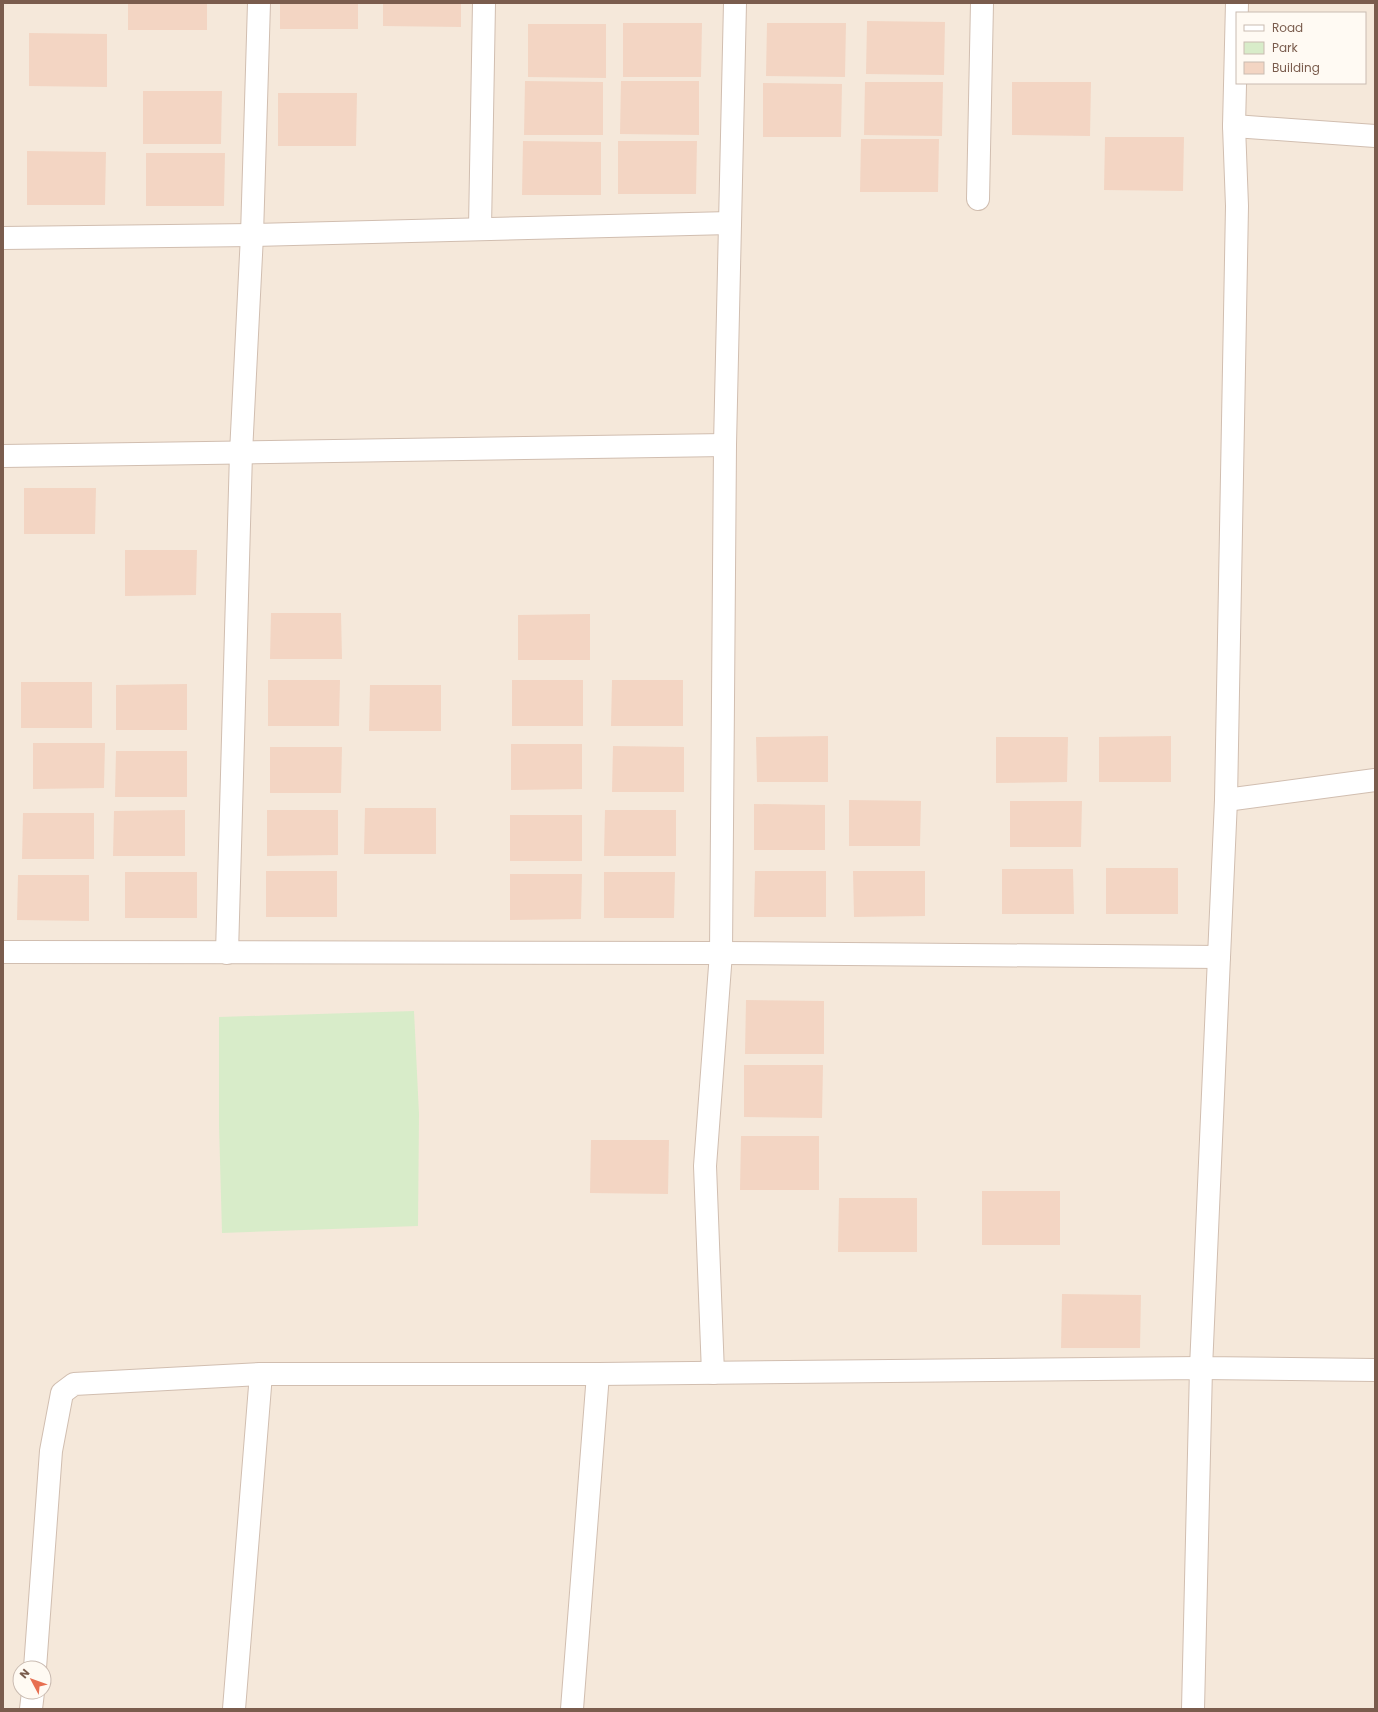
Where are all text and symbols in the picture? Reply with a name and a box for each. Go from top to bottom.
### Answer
legend [1236,12,1366,84]
text: Road [1272,19,1303,36]
text: Park [1272,39,1299,56]
text: Building [1272,59,1320,76]
north arrow [12,1660,52,1700]
text: N [16,1665,33,1682]

